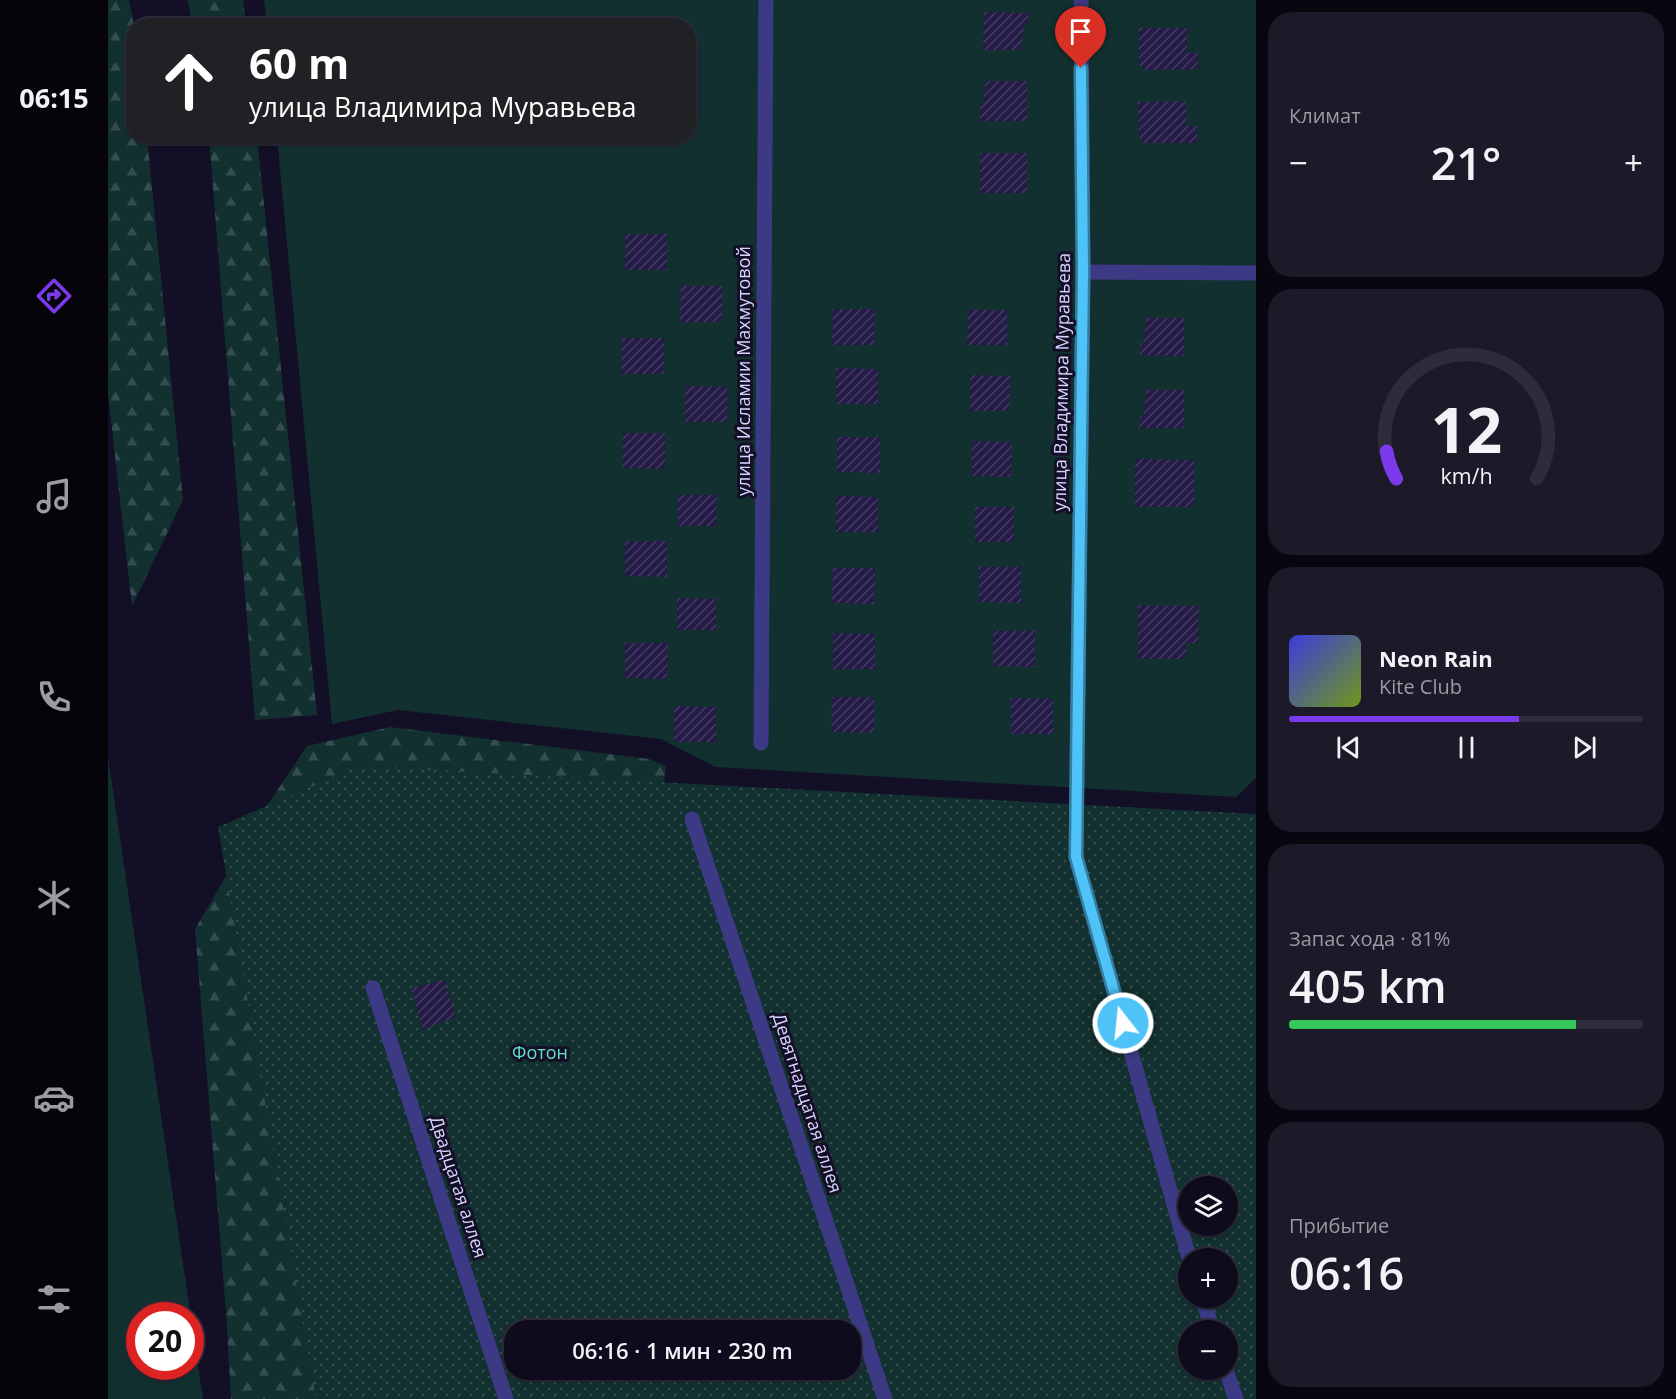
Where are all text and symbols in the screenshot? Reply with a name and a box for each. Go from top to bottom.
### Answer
pin [1055,6,1106,68]
icon: arrive [1064,15,1097,48]
text: 60 m [249,34,349,91]
icon: ahead [150,42,228,120]
text: 06:15 [19,79,89,116]
text: улица Владимира Муравьева [249,88,637,125]
text: Климат [1289,102,1361,129]
text: 21° [1431,132,1501,193]
text: − [1289,140,1308,185]
text: + [1624,140,1643,185]
street label: улица Исламии Махмутовой [731,246,755,496]
street label: улица Владимира Муравьева [1047,253,1075,511]
icon: directions [33,275,75,317]
text: 12 [1430,386,1502,471]
text: km/h [1440,462,1492,491]
icon: music [33,475,75,517]
text: Neon Rain [1379,643,1493,673]
text: Kite Club [1379,673,1462,700]
icon: phone [33,676,75,718]
icon: previous [1332,731,1365,764]
icon: pause [1450,731,1483,764]
icon: next [1568,731,1601,764]
icon: climate [33,877,75,919]
text: Запас хода · 81% [1289,925,1450,952]
text: 405 km [1289,955,1447,1016]
position arrow [1091,991,1155,1055]
street label: Девятнадцатая аллея [767,1010,848,1196]
park label: Фотон [512,1040,568,1064]
icon: car [33,1077,75,1119]
street label: Двадцатая аллея [425,1113,493,1261]
map controls [1178,1176,1238,1380]
button: layers [1178,1176,1238,1236]
text: Прибытие [1289,1212,1389,1239]
text: 06:16 [1289,1242,1404,1303]
button: + [1178,1248,1238,1308]
icon: filters [33,1278,75,1320]
speed limit sign: 20 [126,1302,204,1380]
button: − [1178,1320,1238,1380]
text: 06:16 · 1 мин · 230 m [572,1335,793,1365]

